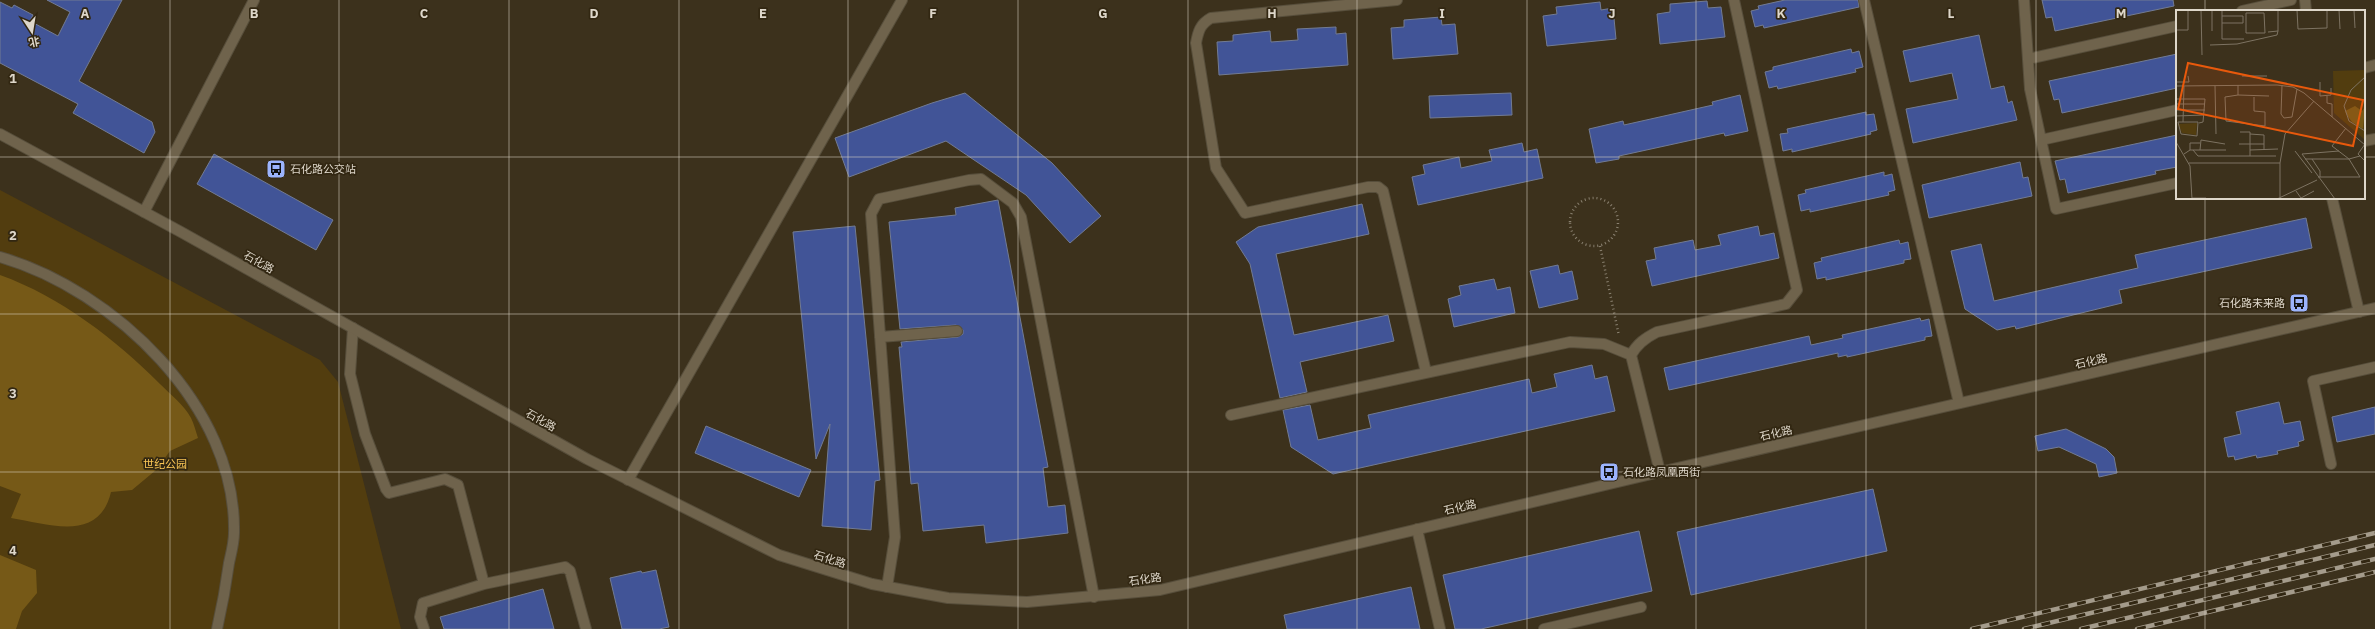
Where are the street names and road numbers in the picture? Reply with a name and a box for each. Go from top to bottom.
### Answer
street label: 石化路 [241,248,277,276]
street label: 石化路 [2073,350,2109,372]
street label: 石化路 [523,406,559,434]
street label: 石化路 [1758,422,1794,444]
street label: 石化路 [1442,496,1478,518]
street label: 石化路 [812,547,848,571]
street label: 石化路 [1128,570,1162,588]

